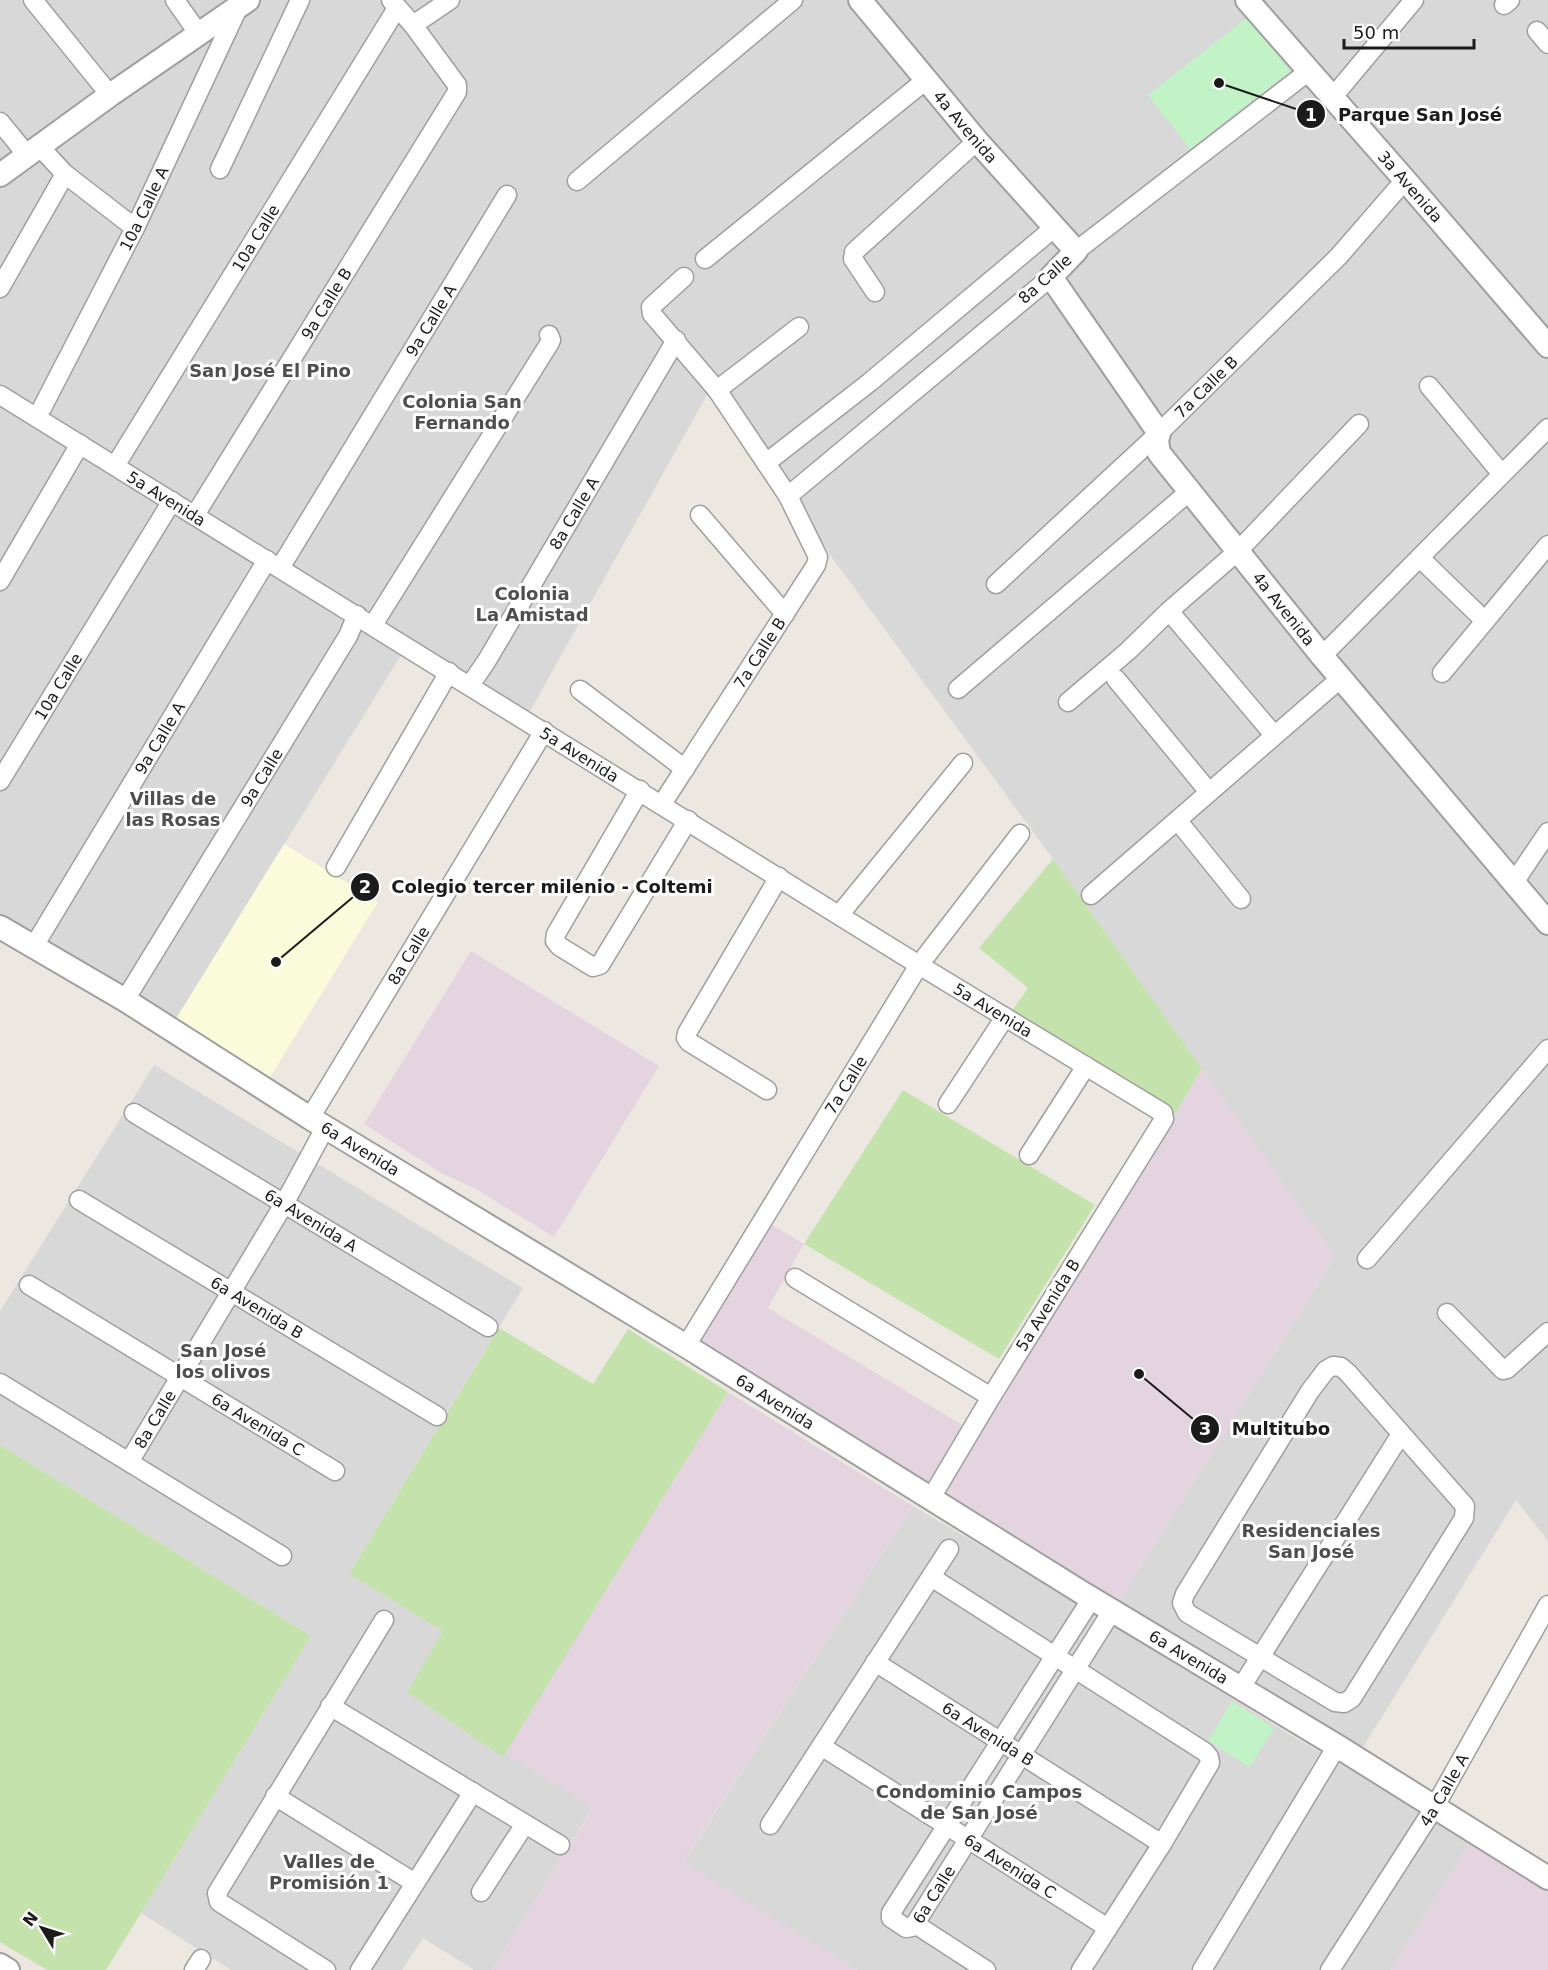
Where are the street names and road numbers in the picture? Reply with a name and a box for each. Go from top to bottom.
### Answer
street label: 4a Avenida [930,87,1002,167]
street label: 3a Avenida [1374,147,1447,226]
street label: 10a Calle A [115,163,172,254]
street label: 10a Calle [228,201,283,275]
street label: 8a Calle [1015,250,1075,308]
street label: 9a Calle B [297,264,355,343]
street label: 9a Calle A [402,281,460,360]
street label: 7a Calle B [1170,352,1241,422]
street label: 5a Avenida [124,467,209,530]
street label: 8a Calle A [545,473,603,553]
street label: 4a Avenida [1249,568,1319,649]
street label: 7a Calle B [730,614,789,692]
street label: 10a Calle [30,649,86,723]
street label: 9a Calle A [131,698,189,777]
street label: 5a Avenida [537,723,622,786]
street label: 9a Calle [236,745,286,810]
street label: 8a Calle [383,923,433,988]
street label: 5a Avenida [950,979,1036,1041]
street label: 7a Calle [821,1052,871,1118]
street label: 6a Avenida [317,1117,403,1180]
street label: 6a Avenida A [261,1185,361,1255]
street label: 5a Avenida B [1012,1255,1084,1355]
street label: 6a Avenida B [207,1272,307,1343]
street label: 6a Avenida [732,1370,818,1433]
street label: 8a Calle [130,1386,180,1452]
street label: 6a Avenida C [208,1389,308,1460]
street label: 6a Avenida [1146,1626,1232,1688]
street label: 6a Avenida B [939,1698,1038,1770]
street label: 4a Calle A [1415,1750,1472,1830]
street label: 6a Avenida C [961,1830,1060,1902]
street label: 6a Calle [908,1862,959,1927]

